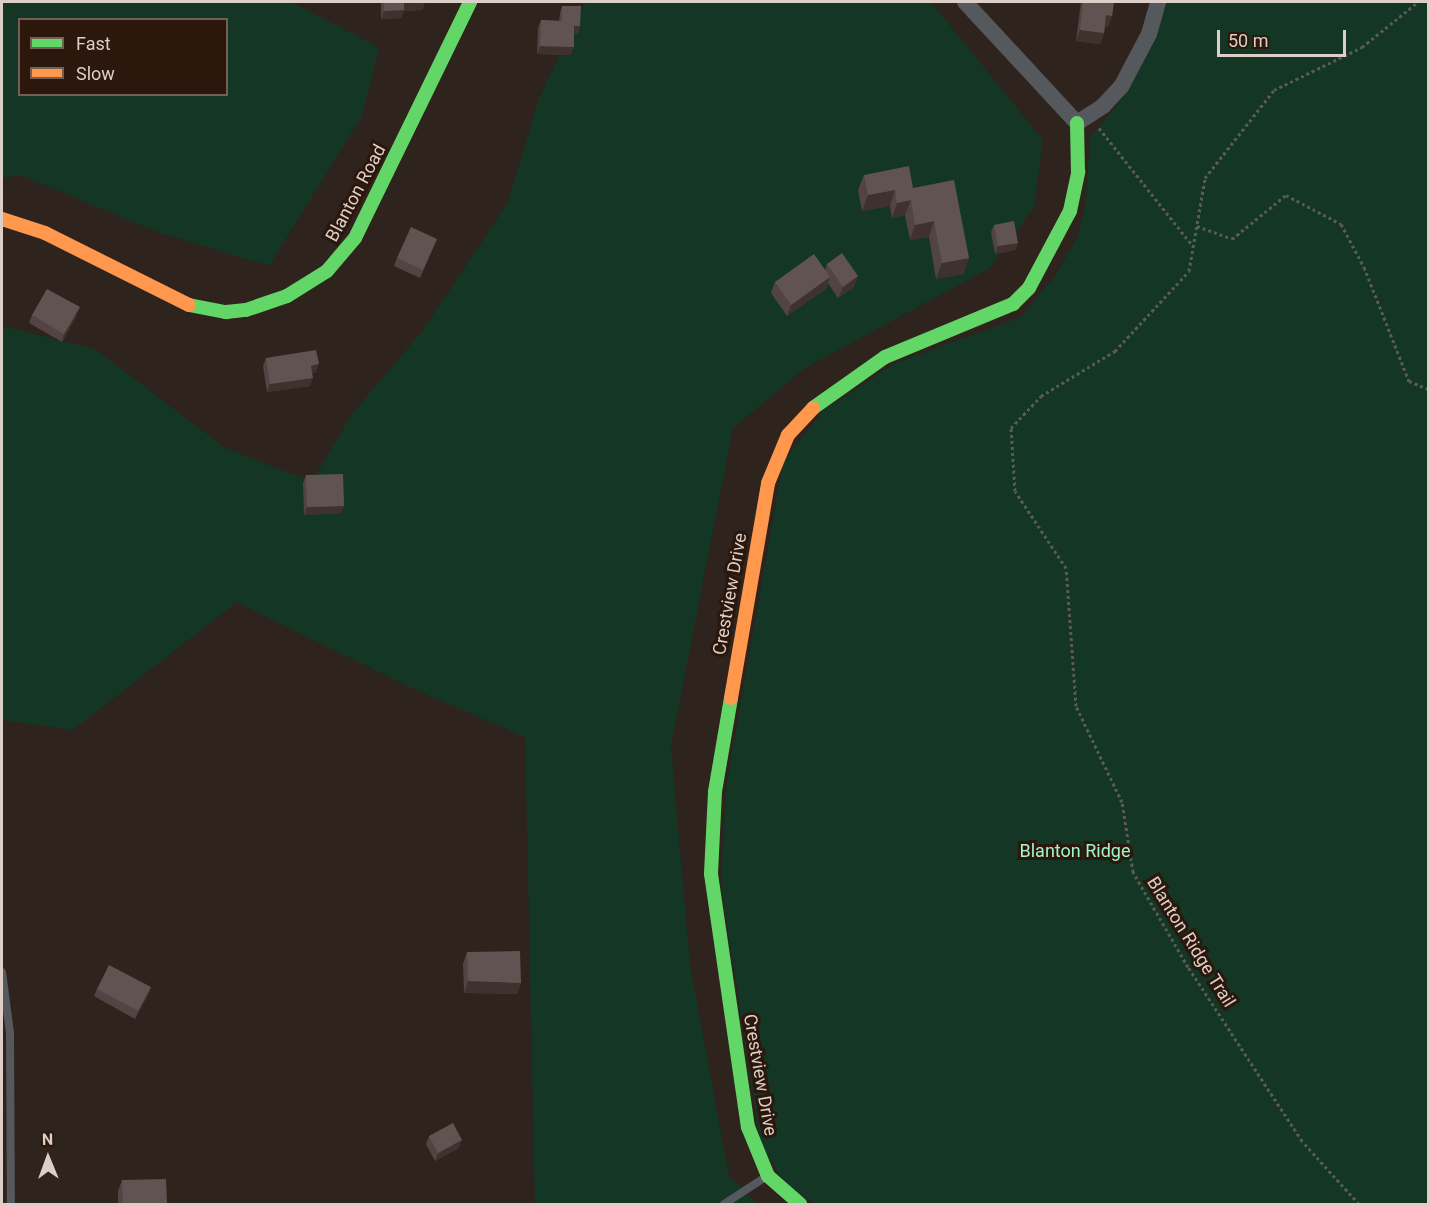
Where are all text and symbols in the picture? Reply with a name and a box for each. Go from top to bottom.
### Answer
legend [18,18,228,96]
scale bar [1220,18,1349,56]
text: 50 m [1228,30,1268,51]
text: Fast [76,33,111,54]
text: Slow [76,63,115,84]
street label: Blanton Road [321,141,391,245]
street label: Crestview Drive [709,531,751,657]
park label: Blanton Ridge [1020,840,1130,862]
street label: Blanton Ridge Trail [1142,873,1240,1011]
street label: Crestview Drive [739,1012,781,1138]
north arrow [18,1128,78,1188]
text: N [42,1130,53,1149]

